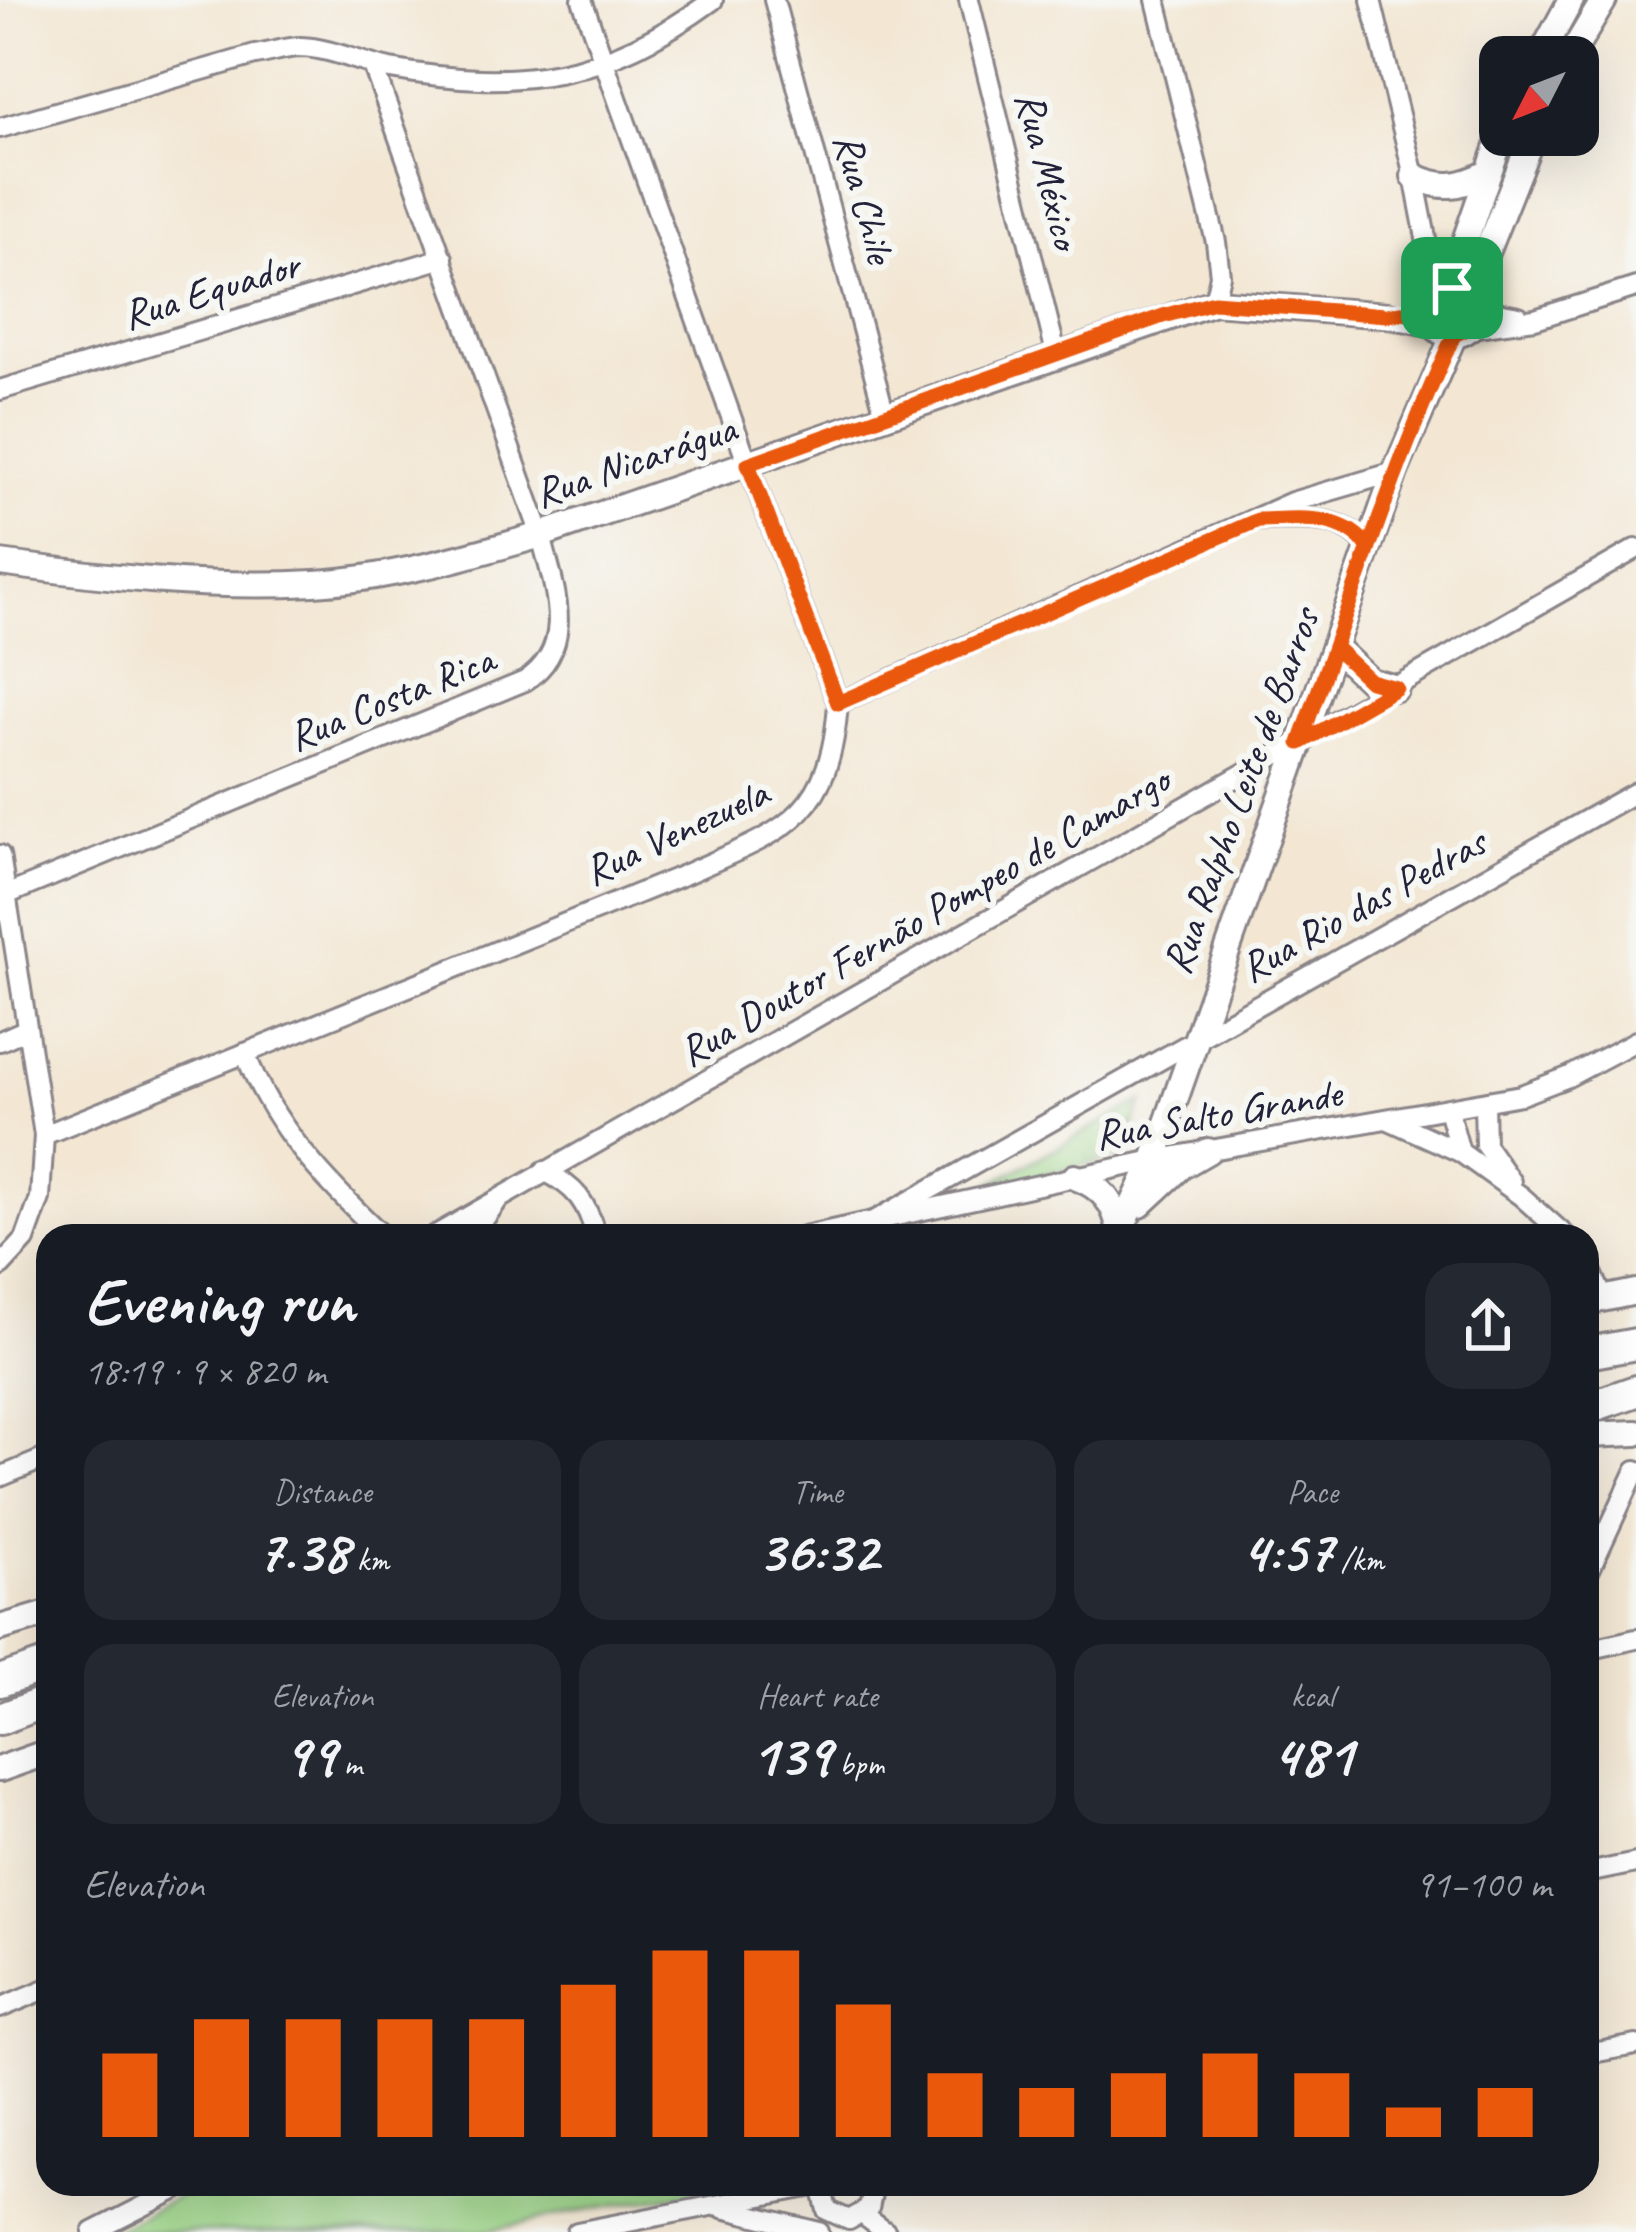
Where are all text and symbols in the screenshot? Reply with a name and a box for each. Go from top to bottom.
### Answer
north arrow [1479,36,1599,156]
map controls [1479,36,1599,156]
street label: Rua México [1003,86,1094,258]
street label: Rua Chile [821,127,908,272]
street label: Rua Equador [116,237,309,342]
pin [1401,237,1503,339]
icon: arrive [1419,255,1485,321]
street label: Rua Nicarágua [527,401,746,520]
street label: Rua Ralpho Leite de Barros [1150,598,1333,981]
street label: Rua Costa Rica [280,631,505,763]
street label: Rua Doutor Fernão Pompeo de Camargo [669,752,1182,1078]
street label: Rua Venezuela [575,765,779,898]
street label: Rua Rio das Pedras [1231,814,1498,994]
street label: Rua Salto Grande [1091,1066,1348,1162]
text: Evening run [84,1260,354,1343]
button: share [1425,1263,1551,1389]
text: 18:19 · 9 × 820 m [84,1347,326,1396]
text: Distance [273,1471,372,1513]
text: Time [792,1471,843,1513]
text: Pace [1287,1471,1338,1513]
text: 7.38 [256,1513,349,1589]
text: 36:32 [757,1513,878,1589]
text: 4:57 [1241,1513,1333,1589]
text: km [349,1539,389,1581]
text: /km [1333,1539,1384,1581]
text: Elevation [272,1675,373,1717]
text: Heart rate [757,1675,878,1717]
text: kcal [1291,1675,1334,1717]
text: 99 [283,1717,336,1793]
text: 139 [751,1717,831,1793]
text: 481 [1272,1717,1353,1793]
text: m [336,1743,362,1785]
text: bpm [831,1743,884,1785]
text: Elevation [84,1860,204,1909]
text: 91–100 m [1415,1860,1551,1909]

